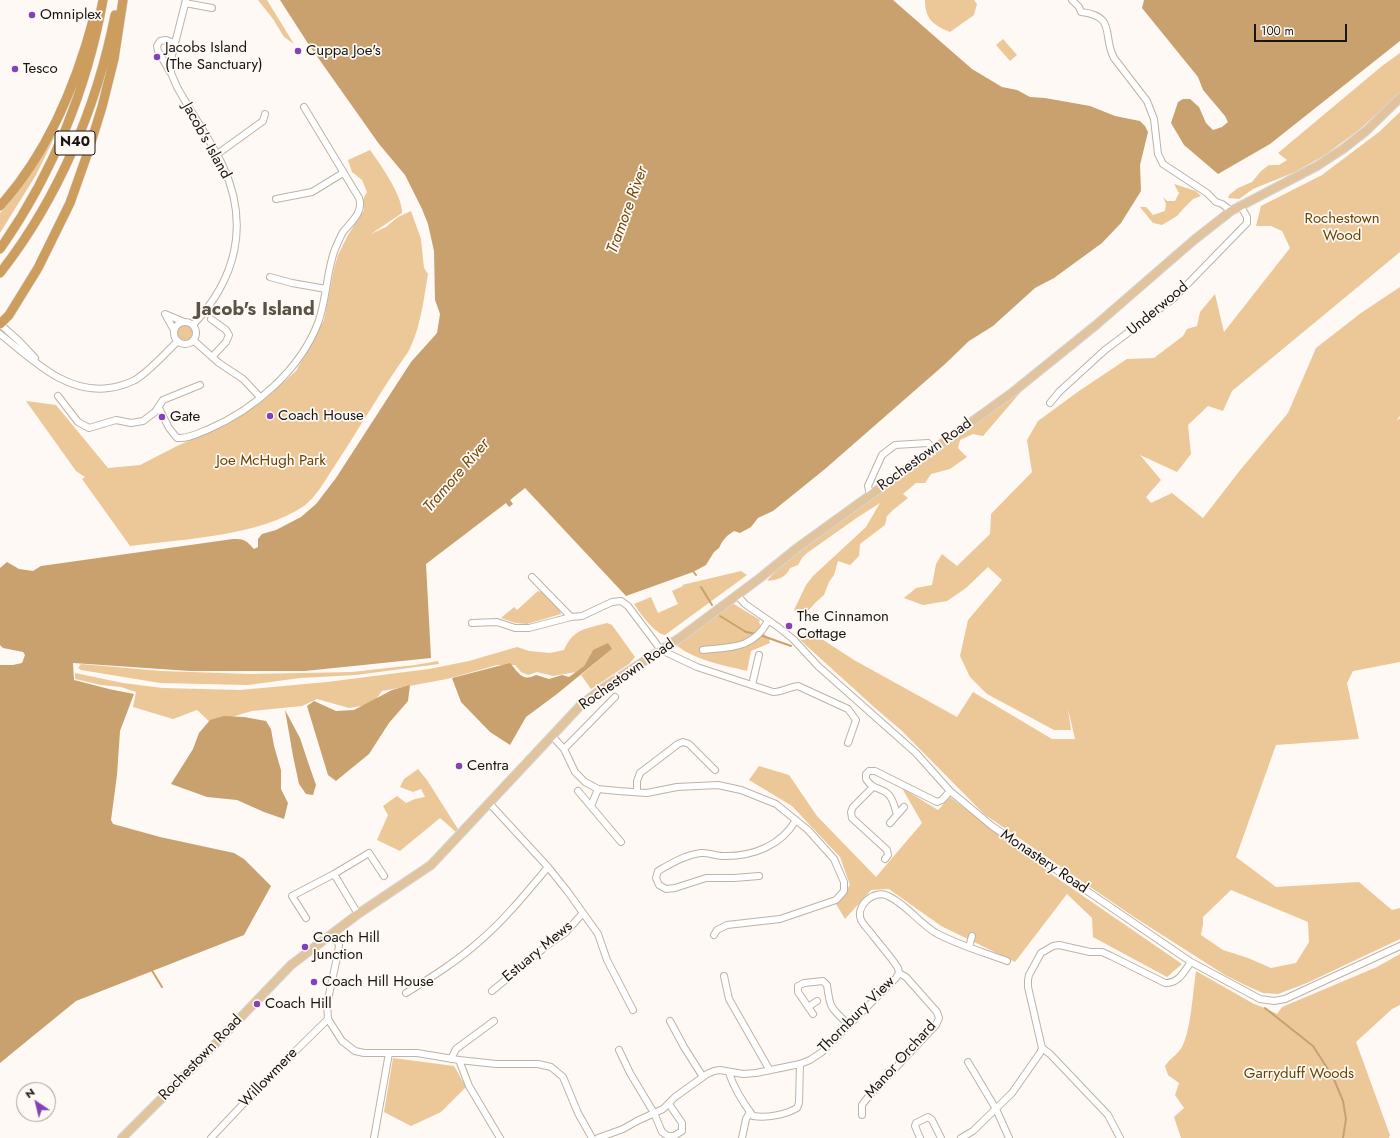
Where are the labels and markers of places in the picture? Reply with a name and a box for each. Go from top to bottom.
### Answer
place label: Omniplex [40,6,101,24]
marker: Omniplex [27,10,37,20]
place label: Jacobs Island (The Sanctuary) [165,39,263,74]
place label: Cuppa Joe's [306,42,381,60]
marker: Cuppa Joe's [293,46,303,56]
marker: Jacobs Island (The Sanctuary) [152,52,162,62]
place label: Tesco [23,60,58,78]
marker: Tesco [10,64,20,74]
place label: Coach House [278,407,364,425]
place label: Gate [170,408,200,426]
marker: Coach House [265,411,275,421]
marker: Gate [157,412,167,422]
place label: The Cinnamon Cottage [797,608,889,643]
marker: The Cinnamon Cottage [784,621,794,631]
place label: Centra [467,757,509,775]
marker: Centra [454,761,464,771]
place label: Coach Hill Junction [313,929,380,964]
marker: Coach Hill Junction [300,942,310,952]
place label: Coach Hill House [322,973,434,991]
marker: Coach Hill House [309,977,319,987]
place label: Coach Hill [265,995,332,1013]
marker: Coach Hill [252,999,262,1009]

